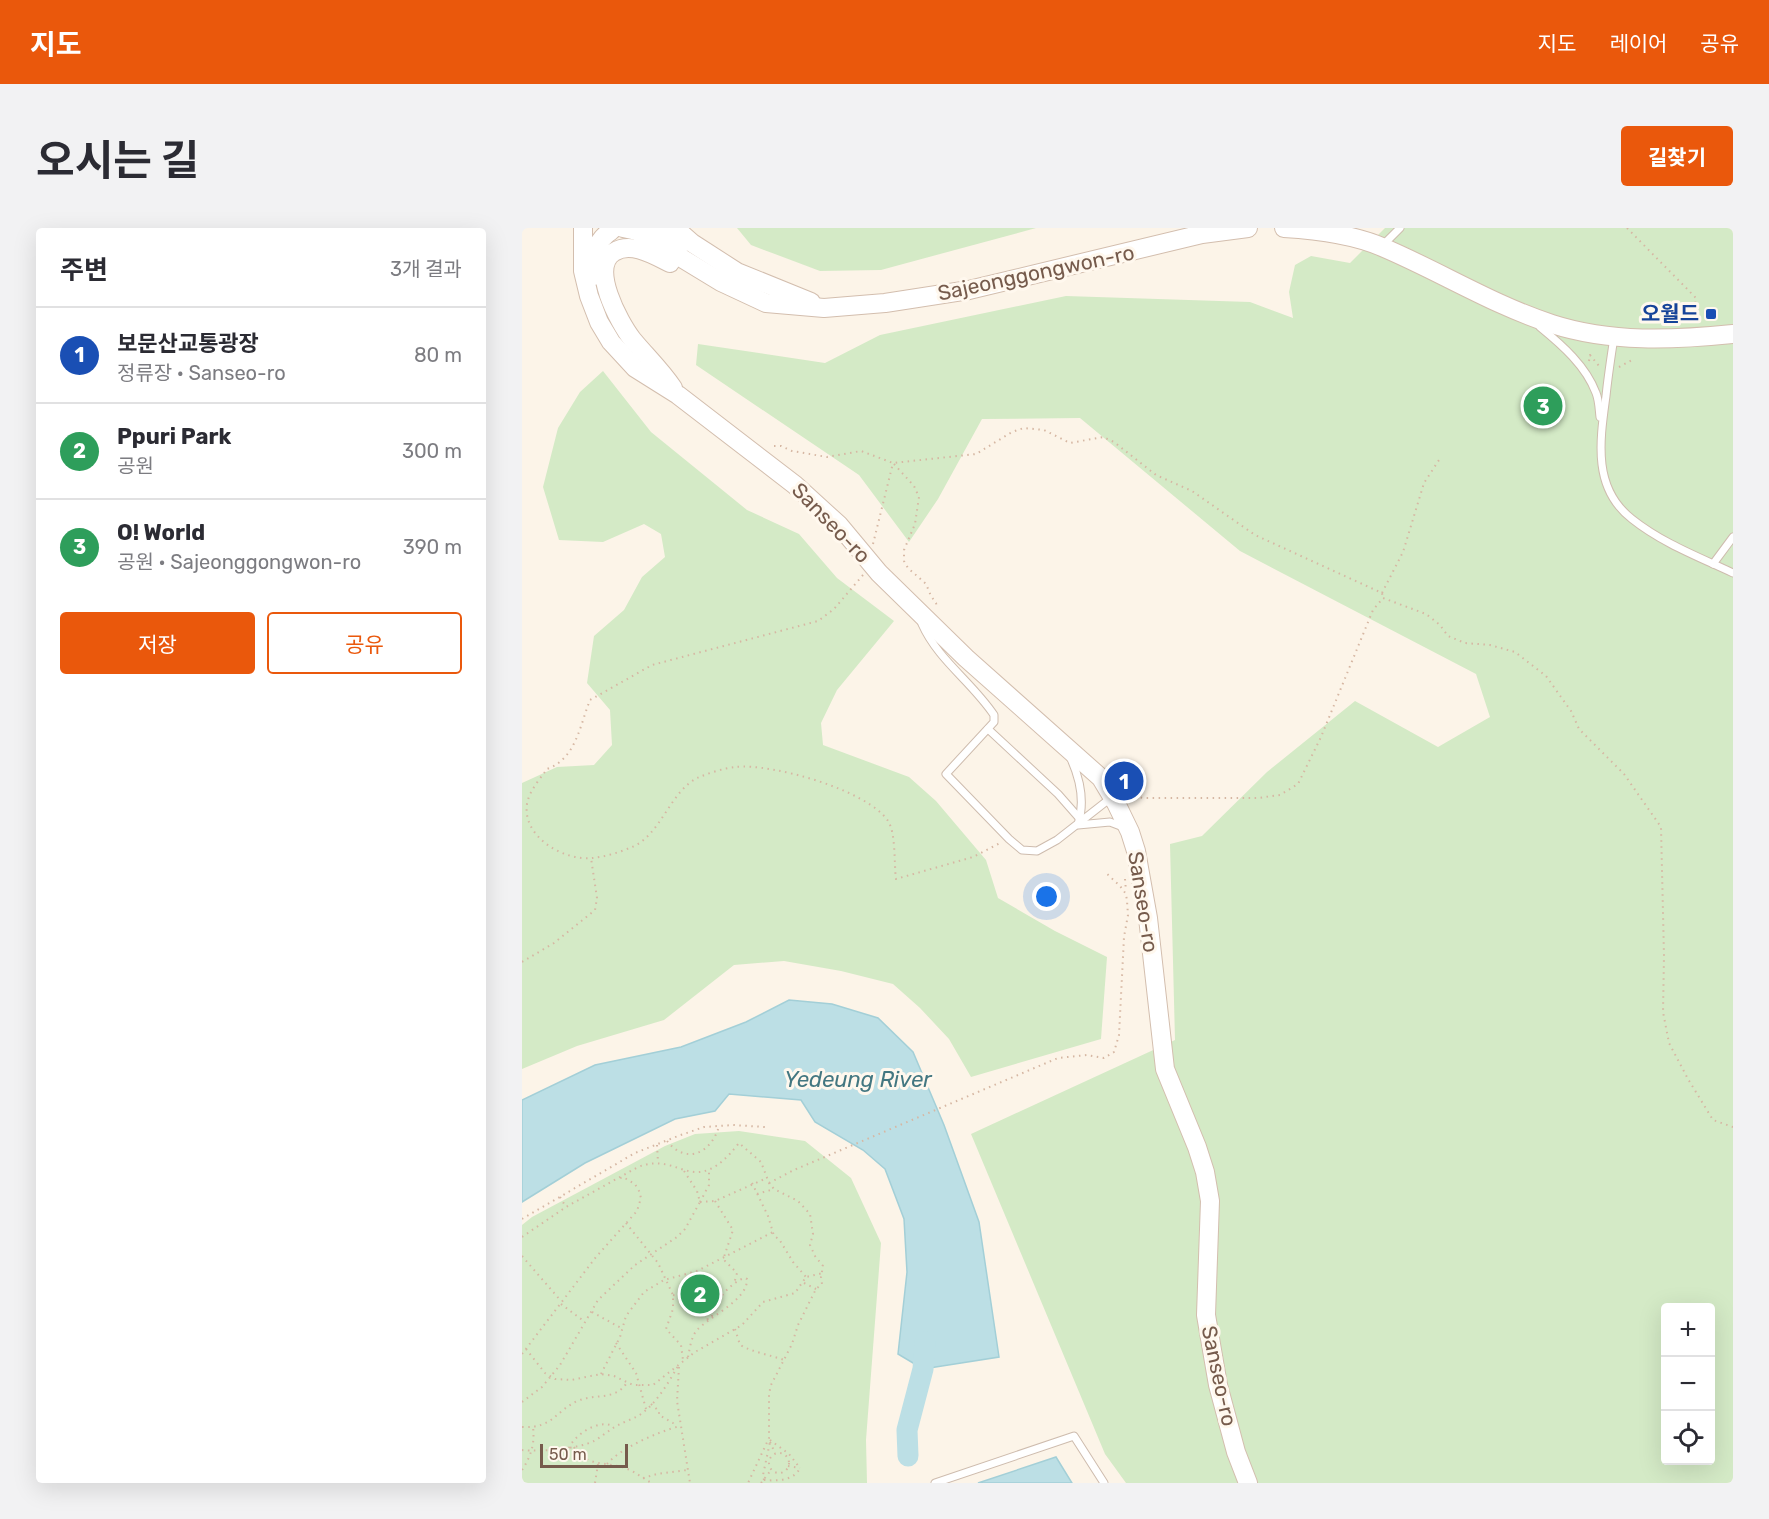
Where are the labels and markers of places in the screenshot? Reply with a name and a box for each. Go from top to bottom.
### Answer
place label: 오월드 [1641,301,1699,326]
marker: 오월드 [1704,307,1718,321]
pin: 3 [1524,384,1562,429]
pin: 1 [1104,758,1144,804]
pin: 2 [680,1272,720,1316]

